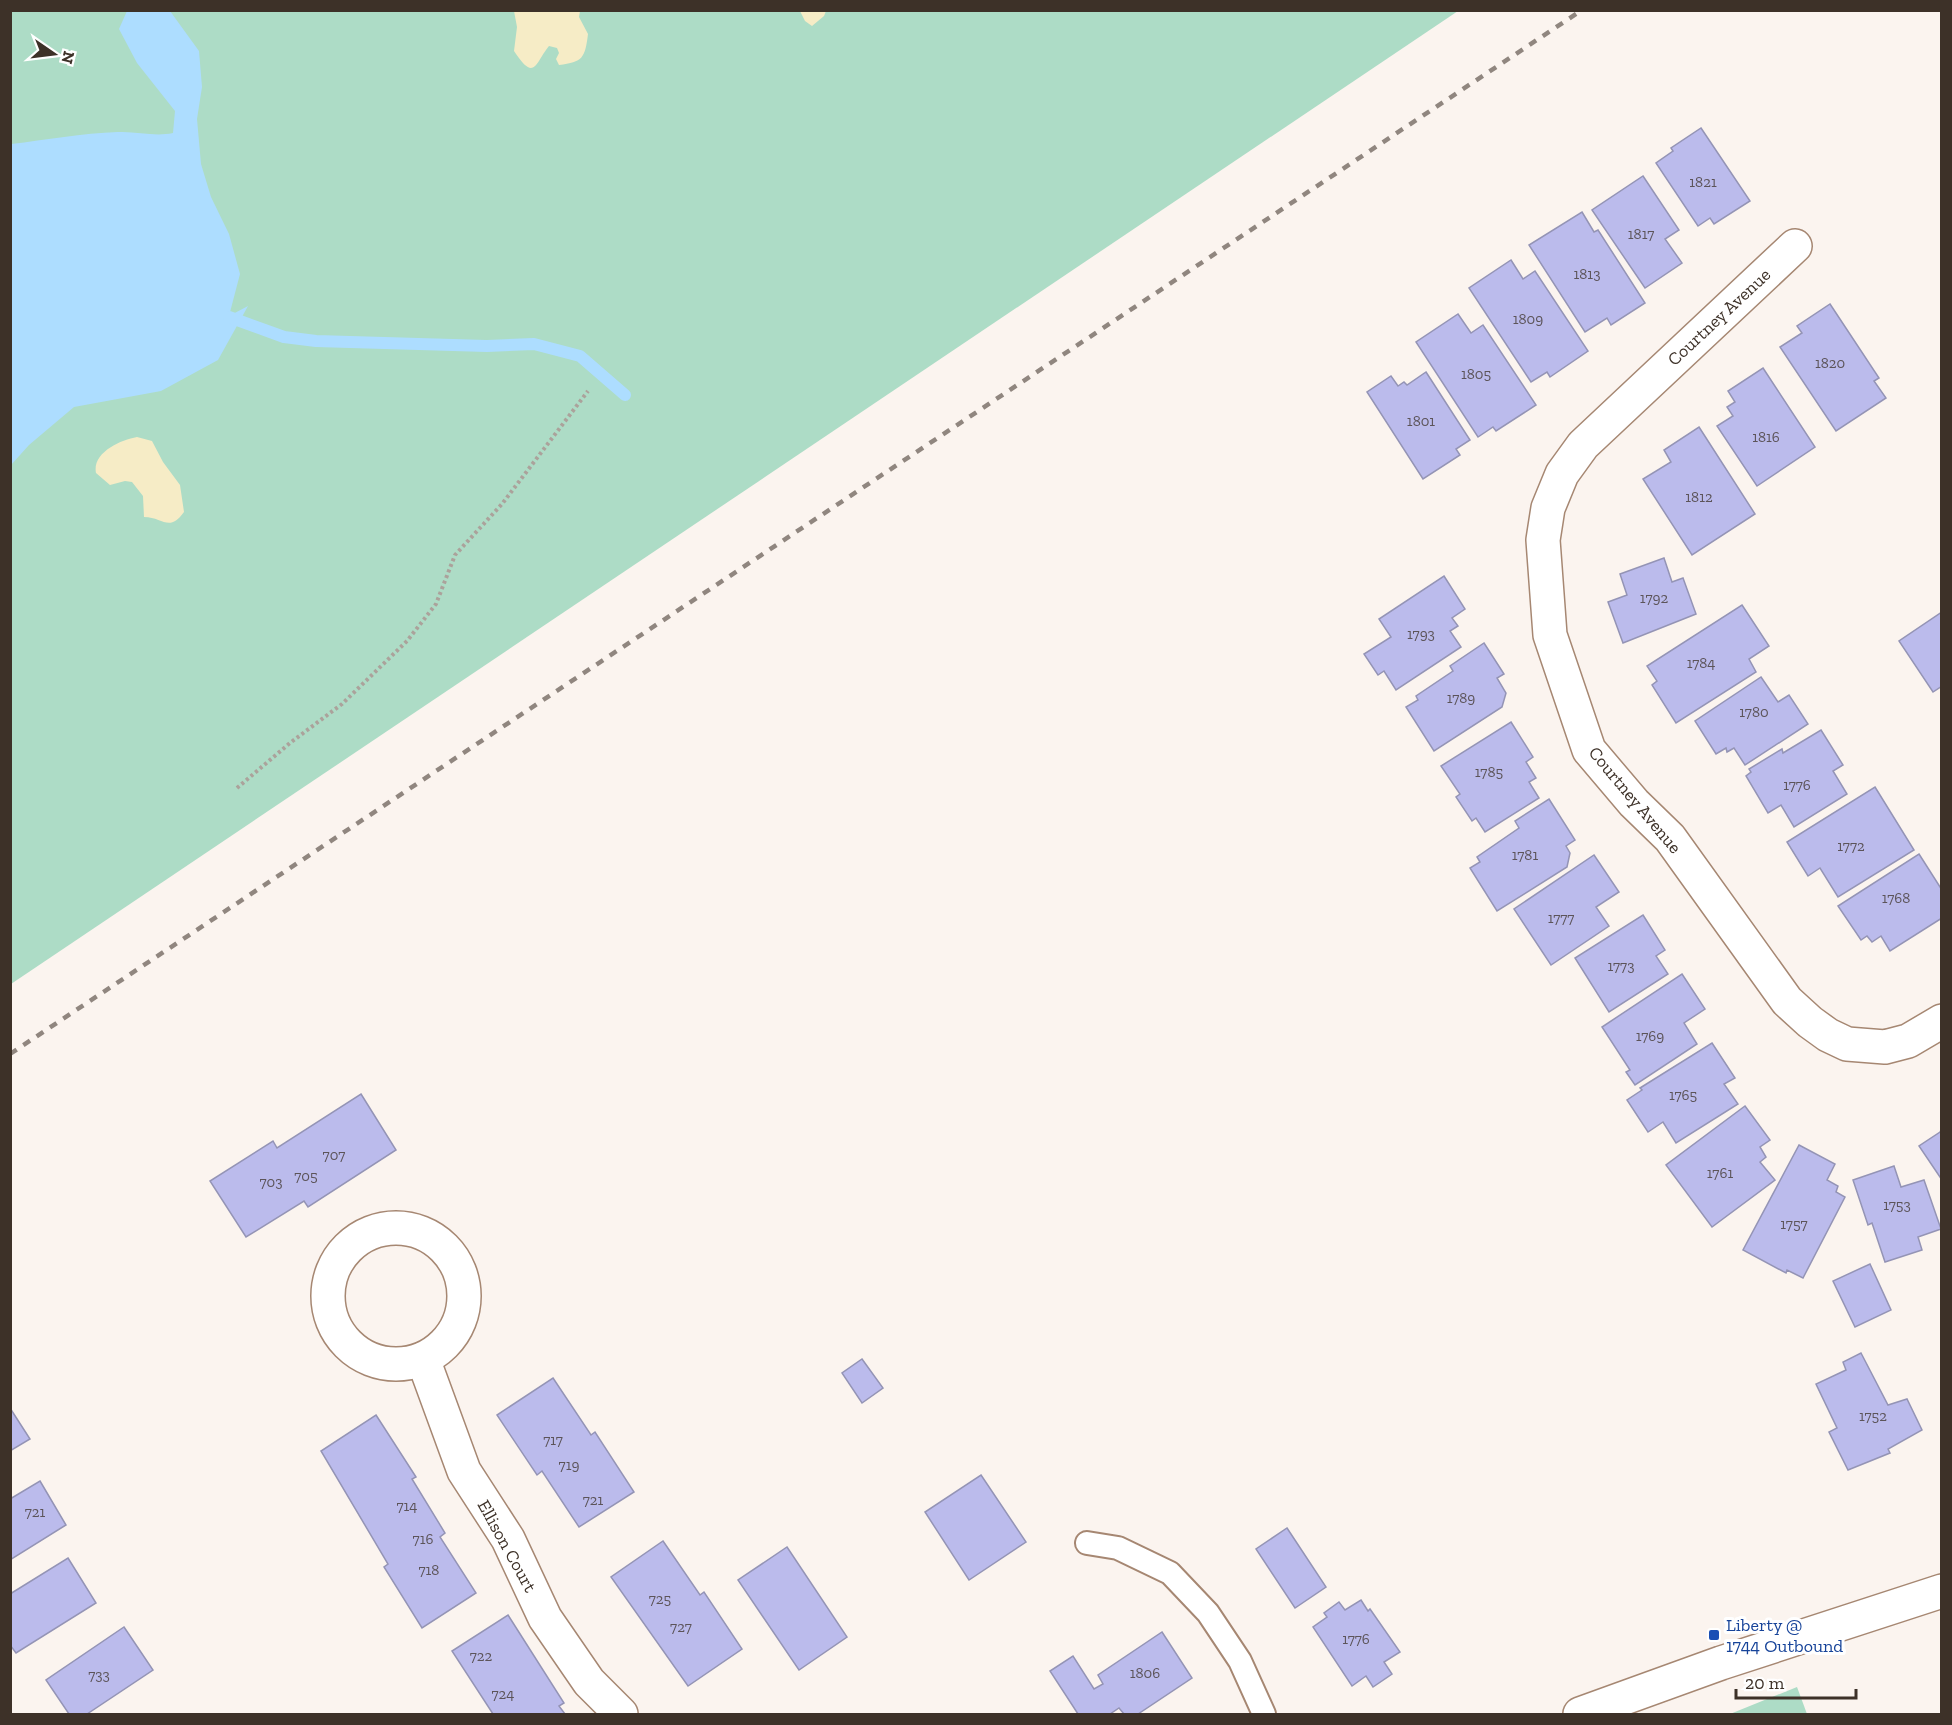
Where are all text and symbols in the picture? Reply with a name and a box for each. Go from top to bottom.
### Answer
north arrow [24,24,84,84]
text: N [57,49,79,66]
house number: 1821 [1689,173,1717,191]
house number: 1817 [1628,225,1654,243]
street label: Courtney Avenue [1663,264,1775,370]
house number: 1813 [1574,265,1600,283]
house number: 1809 [1513,310,1543,328]
house number: 1820 [1815,354,1845,372]
house number: 1805 [1461,365,1491,383]
house number: 1801 [1407,412,1435,430]
house number: 1816 [1752,428,1780,446]
house number: 1812 [1685,488,1713,506]
house number: 1792 [1640,589,1668,607]
house number: 1793 [1407,625,1435,643]
house number: 1784 [1687,654,1715,672]
house number: 1789 [1447,689,1475,707]
house number: 1780 [1739,703,1769,721]
street label: Courtney Avenue [1584,742,1686,858]
house number: 1785 [1475,763,1503,781]
house number: 1776 [1783,776,1811,794]
house number: 1772 [1837,837,1865,855]
house number: 1781 [1512,846,1538,864]
house number: 1768 [1882,889,1910,907]
house number: 1777 [1548,909,1574,927]
house number: 1773 [1608,957,1635,975]
house number: 1769 [1636,1027,1664,1045]
house number: 1765 [1669,1086,1697,1104]
house number: 707 [323,1146,345,1164]
house number: 1761 [1707,1164,1733,1182]
house number: 705 [294,1167,318,1185]
house number: 703 [259,1173,283,1191]
house number: 1753 [1883,1196,1911,1214]
house number: 1757 [1780,1215,1808,1233]
house number: 1752 [1859,1407,1887,1425]
house number: 717 [543,1431,563,1449]
house number: 719 [559,1456,579,1474]
house number: 721 [583,1491,604,1509]
street label: Ellison Court [473,1496,541,1596]
house number: 714 [397,1497,417,1515]
house number: 721 [25,1503,46,1521]
house number: 716 [413,1530,433,1548]
house number: 718 [419,1561,439,1579]
house number: 725 [649,1590,672,1608]
place label: Liberty @ 1744 Outbound [1726,1614,1843,1657]
house number: 727 [670,1618,692,1636]
marker: Liberty @ 1744 Outbound [1707,1628,1721,1642]
house number: 1776 [1342,1630,1370,1648]
house number: 722 [470,1647,493,1665]
scale bar [1736,1662,1856,1700]
house number: 1806 [1130,1664,1160,1682]
house number: 733 [88,1666,110,1684]
text: 20 m [1745,1672,1785,1694]
house number: 724 [492,1685,514,1703]

